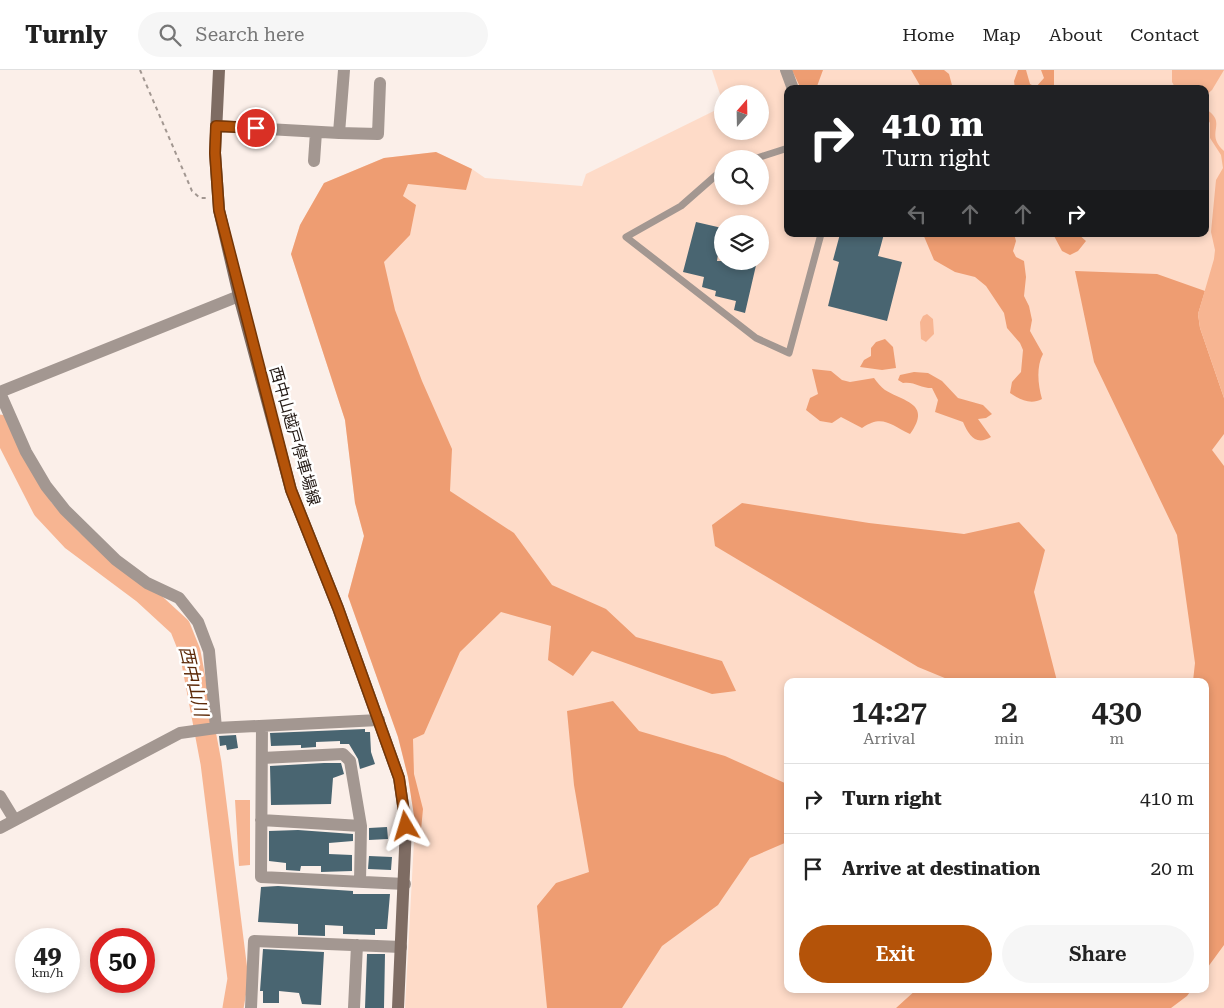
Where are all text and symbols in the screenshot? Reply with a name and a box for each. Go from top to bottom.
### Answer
search box [138,12,488,57]
text: Turnly [25,21,108,49]
icon: search [156,21,184,49]
text: Search here [196,23,304,46]
text: Home [902,24,954,45]
text: Map [982,24,1021,45]
text: About [1049,24,1102,45]
text: Contact [1130,24,1199,45]
north arrow [714,85,769,140]
map controls [714,85,769,270]
text: 410 m [882,104,983,145]
icon: right [799,105,864,170]
pin [235,107,277,149]
icon: arrive [242,114,270,142]
text: Turn right [882,146,990,171]
button: search [714,150,769,205]
icon: left [903,200,931,228]
icon: ahead [956,200,984,228]
icon: ahead [1009,200,1037,228]
icon: right [1062,200,1090,228]
button: layers [714,215,769,270]
street label: 西中山越戸停車場線 [266,364,324,508]
water label: 西中山川 [176,644,213,720]
text: 14:27 [851,694,927,729]
text: 2 [1001,694,1018,729]
text: 430 [1091,694,1142,729]
text: Arrival [863,729,915,748]
text: min [994,729,1024,748]
text: m [1109,729,1124,748]
icon: right [799,785,827,813]
text: Turn right [842,787,942,810]
text: 410 m [1140,787,1194,810]
position arrow [379,799,431,851]
icon: arrive [799,855,827,883]
text: Arrive at destination [842,857,1040,880]
text: 20 m [1151,857,1194,880]
button: Exit [799,925,992,983]
button: Share [1002,925,1194,983]
speed limit sign: 50 [90,928,155,993]
text: 49 [33,940,62,969]
text: km/h [31,966,64,980]

